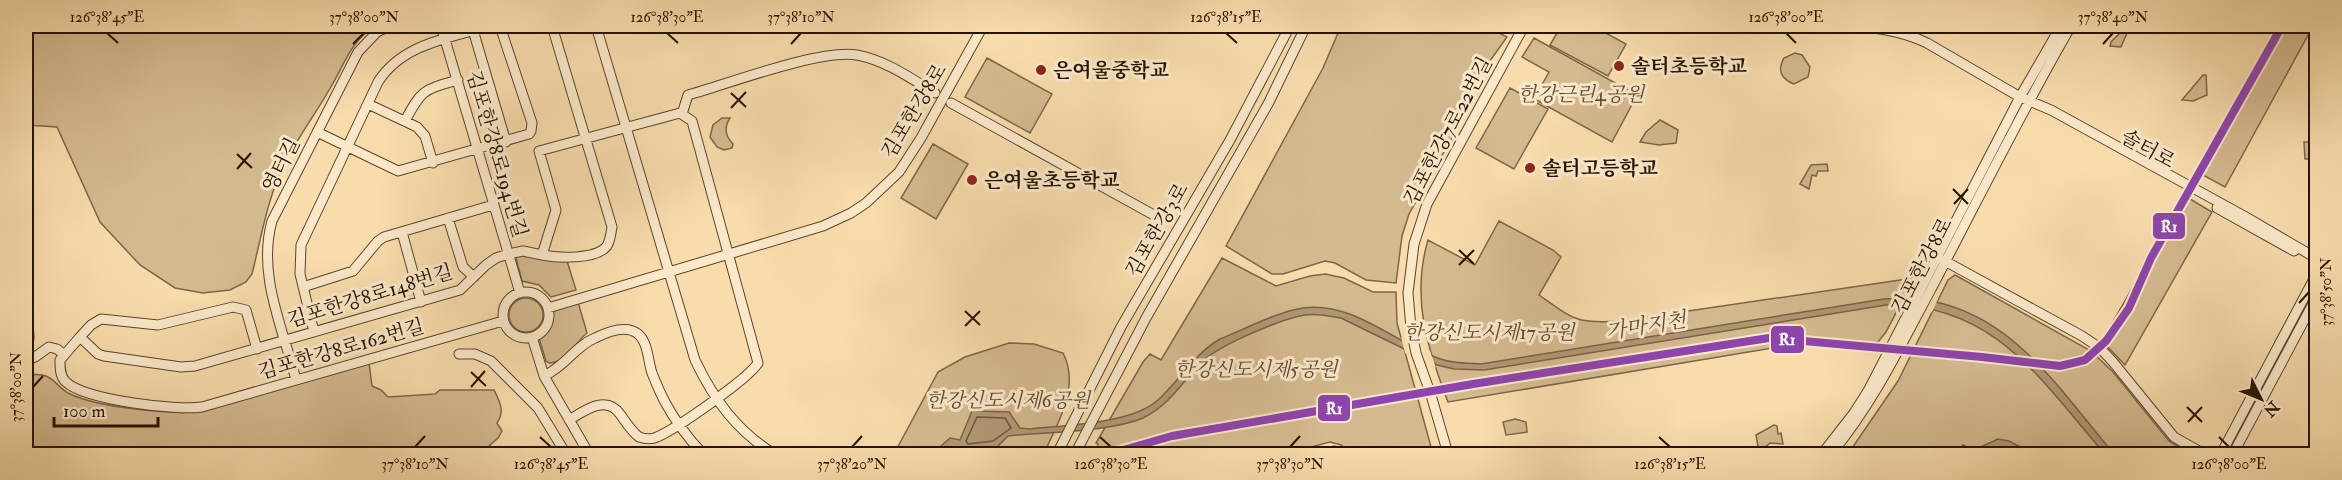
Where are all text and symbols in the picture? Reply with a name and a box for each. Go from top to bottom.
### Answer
text: 126°38'45"E [70,8,144,27]
text: 37°38'00"N [329,8,400,27]
text: 126°38'30"E [630,8,704,27]
text: 37°38'10"N [767,8,835,27]
text: 126°38'15"E [1190,8,1262,27]
text: 126°38'00"E [1748,8,1824,27]
text: 37°38'40"N [2078,8,2149,27]
street label: 김포한강7로22번길 [1398,52,1498,210]
place label: 솔터초등학교 [1631,54,1748,79]
place label: 은여울중학교 [1053,58,1170,83]
street label: 김포한강8로 [876,59,952,163]
marker: 솔터초등학교 [1612,59,1626,73]
marker: 은여울중학교 [1034,63,1048,77]
street label: 김포한강8로194번길 [461,68,533,240]
park label: 한강근린4공원 [1518,82,1646,107]
street label: 솔터로 [2117,124,2179,174]
street label: 영터길 [257,133,305,197]
place label: 솔터고등학교 [1542,156,1659,181]
marker: 솔터고등학교 [1523,161,1537,175]
place label: 은여울초등학교 [984,168,1120,193]
marker: 은여울초등학교 [965,173,979,187]
street label: 김포한강3로 [1120,179,1194,281]
line badge: R1 [2152,212,2186,240]
street label: 김포한강8로 [1886,213,1958,319]
text: R1 [2160,217,2178,237]
text: 37°38'50"N [2317,257,2336,326]
street label: 김포한강8로148번길 [284,259,456,333]
water label: 가마지천 [1604,306,1690,346]
street label: 김포한강8로162번길 [255,313,427,385]
park label: 한강신도시제17공원 [1403,320,1576,345]
line badge: R1 [1770,325,1805,354]
text: R1 [1778,330,1796,350]
text: 37°38'00"N [7,351,26,422]
park label: 한강신도시제5공원 [1174,357,1339,382]
north arrow [2231,369,2291,429]
park label: 한강신도시제6공원 [926,388,1092,413]
scale bar [54,390,158,428]
line badge: R1 [1317,394,1351,422]
text: N [2259,396,2284,421]
text: R1 [1325,399,1343,419]
text: 100 m [63,400,106,423]
text: 37°38'10"N [381,455,449,474]
text: 126°38'45"E [514,455,588,474]
text: 37°38'20"N [817,455,887,474]
text: 126°38'30"E [1074,455,1148,474]
text: 37°38'30"N [1256,455,1325,474]
text: 126°38'15"E [1634,455,1706,474]
text: 126°38'00"E [2191,455,2267,474]

